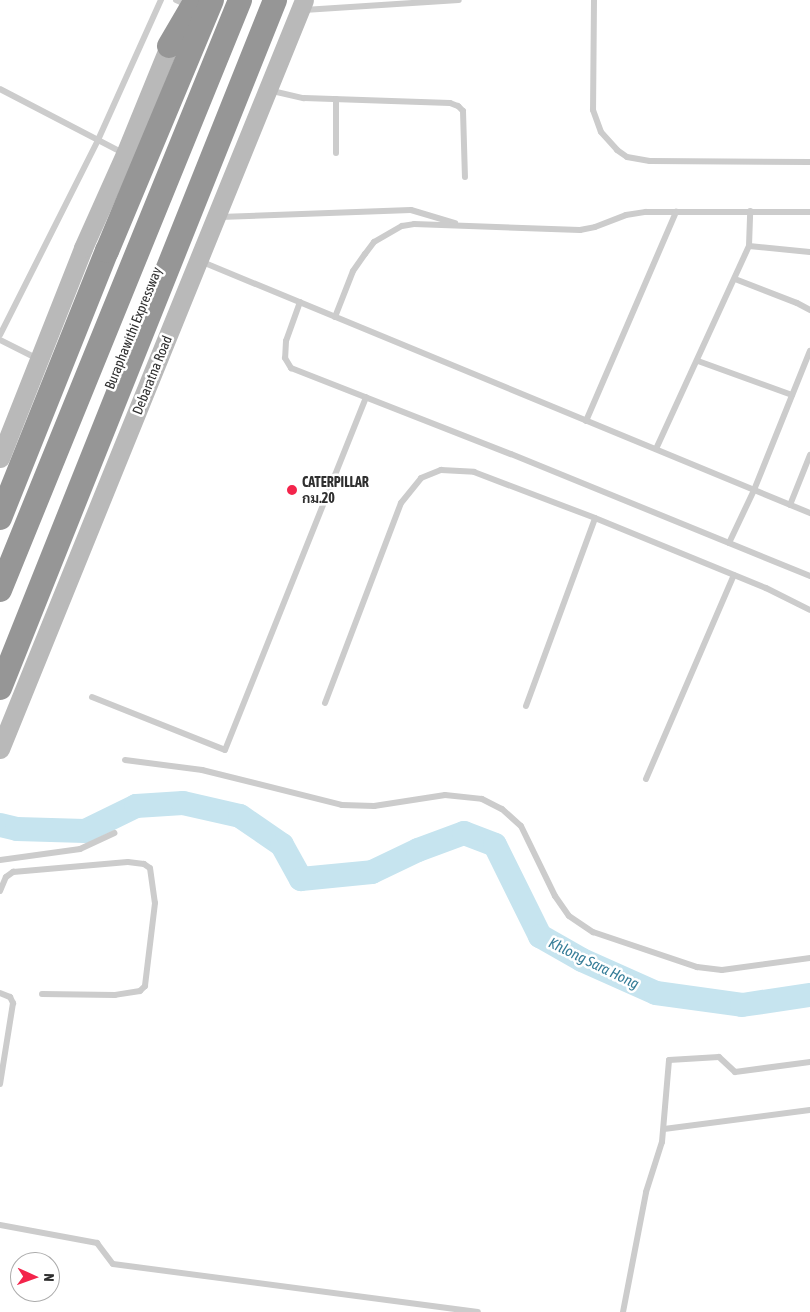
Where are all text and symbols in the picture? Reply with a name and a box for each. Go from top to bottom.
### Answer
street label: Buraphawithi Expressway [101,264,165,392]
street label: Debaratna Road [129,333,175,417]
place label: CATERPILLAR กม.20 [302,474,369,507]
marker: CATERPILLAR กม.20 [286,484,298,496]
water label: Khlong Sara Hong [546,933,642,993]
north arrow [10,1252,60,1302]
text: N [41,1273,57,1282]

